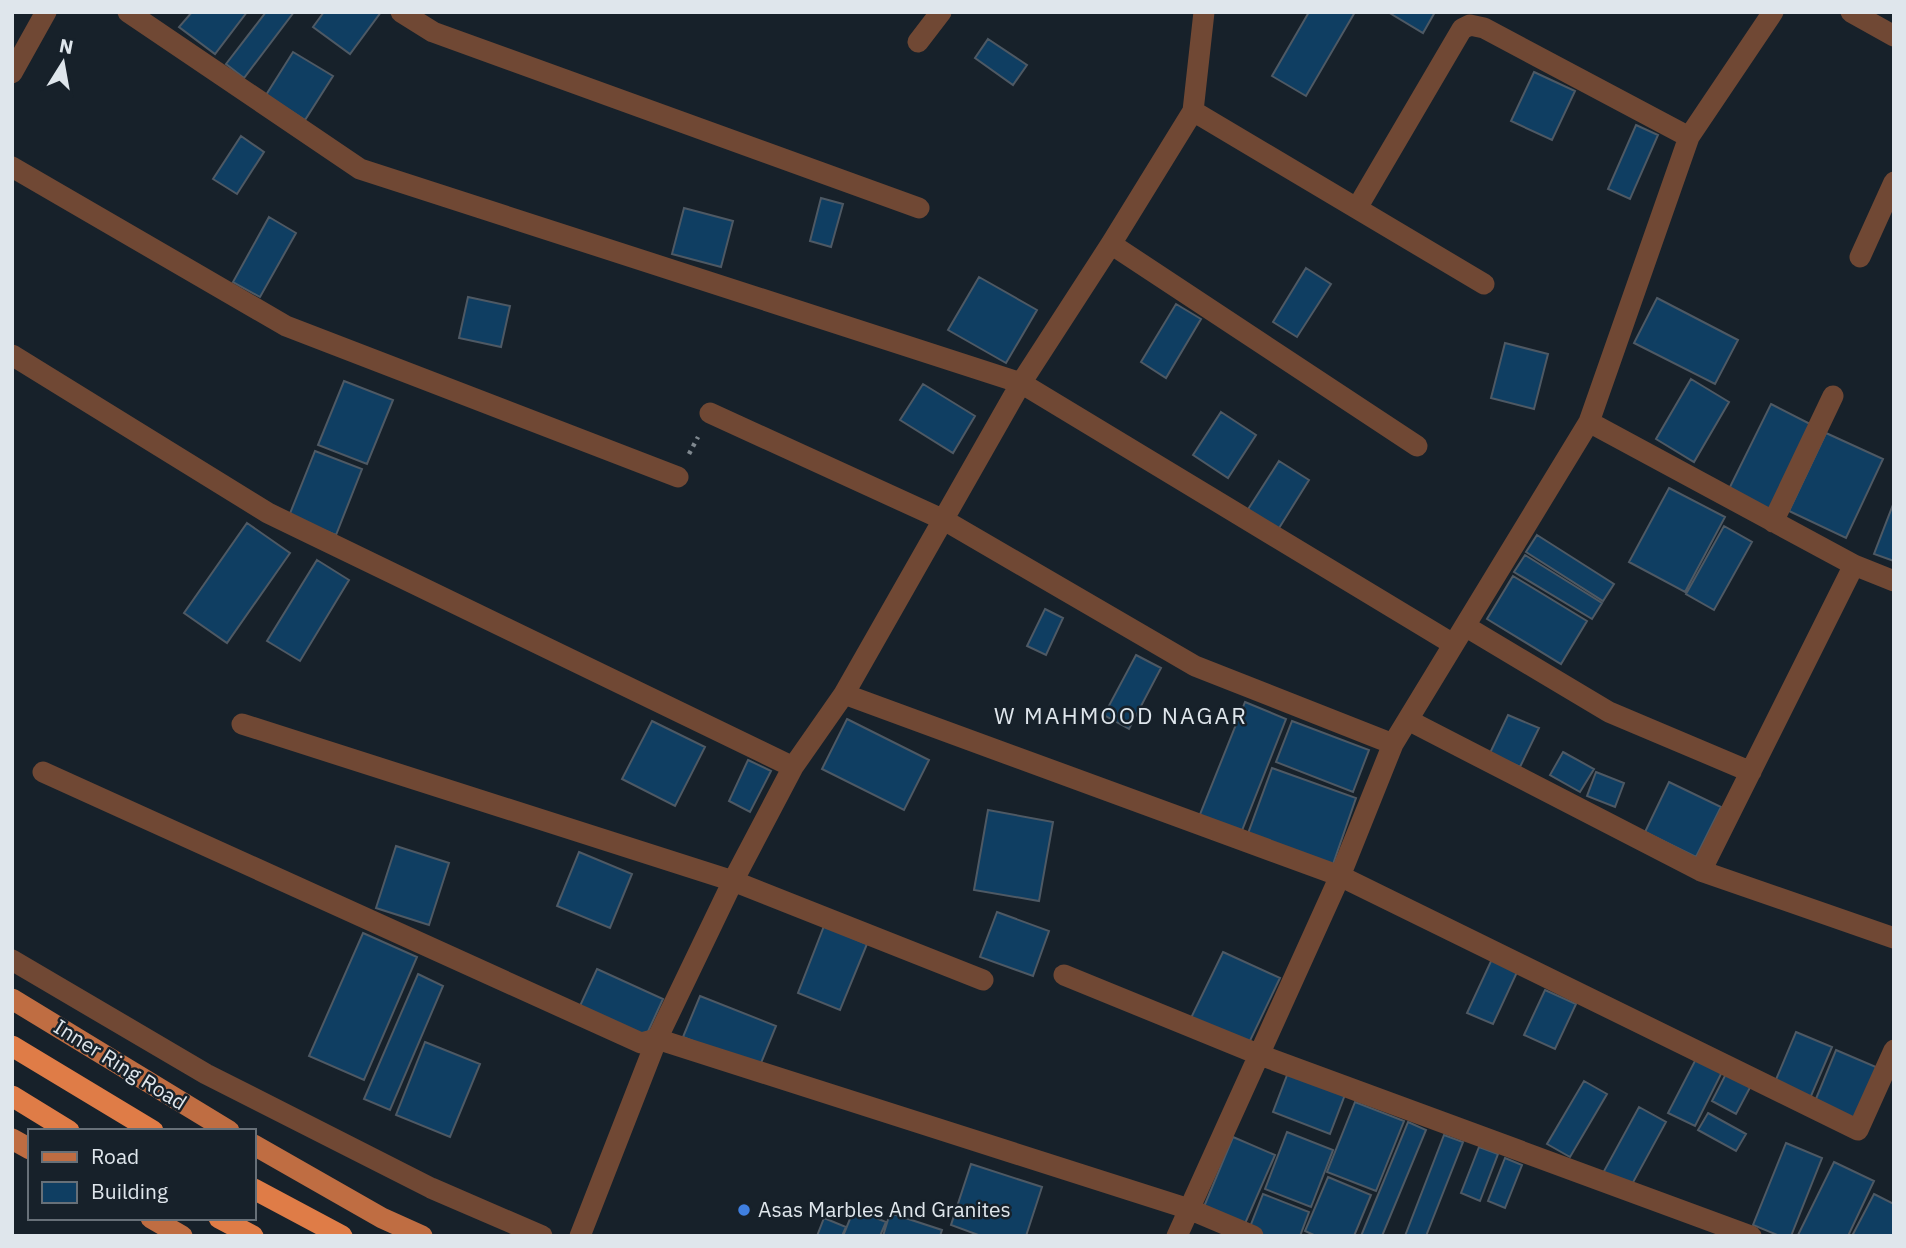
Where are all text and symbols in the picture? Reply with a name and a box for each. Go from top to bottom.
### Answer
north arrow [28,28,98,98]
text: N [57,33,75,59]
district label: W MAHMOOD NAGAR [994,700,1248,730]
street label: Inner Ring Road [49,1012,192,1116]
legend [28,1129,256,1220]
text: Road [91,1142,139,1170]
text: Building [91,1177,168,1205]
place label: Asas Marbles And Granites [758,1195,1011,1223]
marker: Asas Marbles And Granites [736,1202,752,1218]

